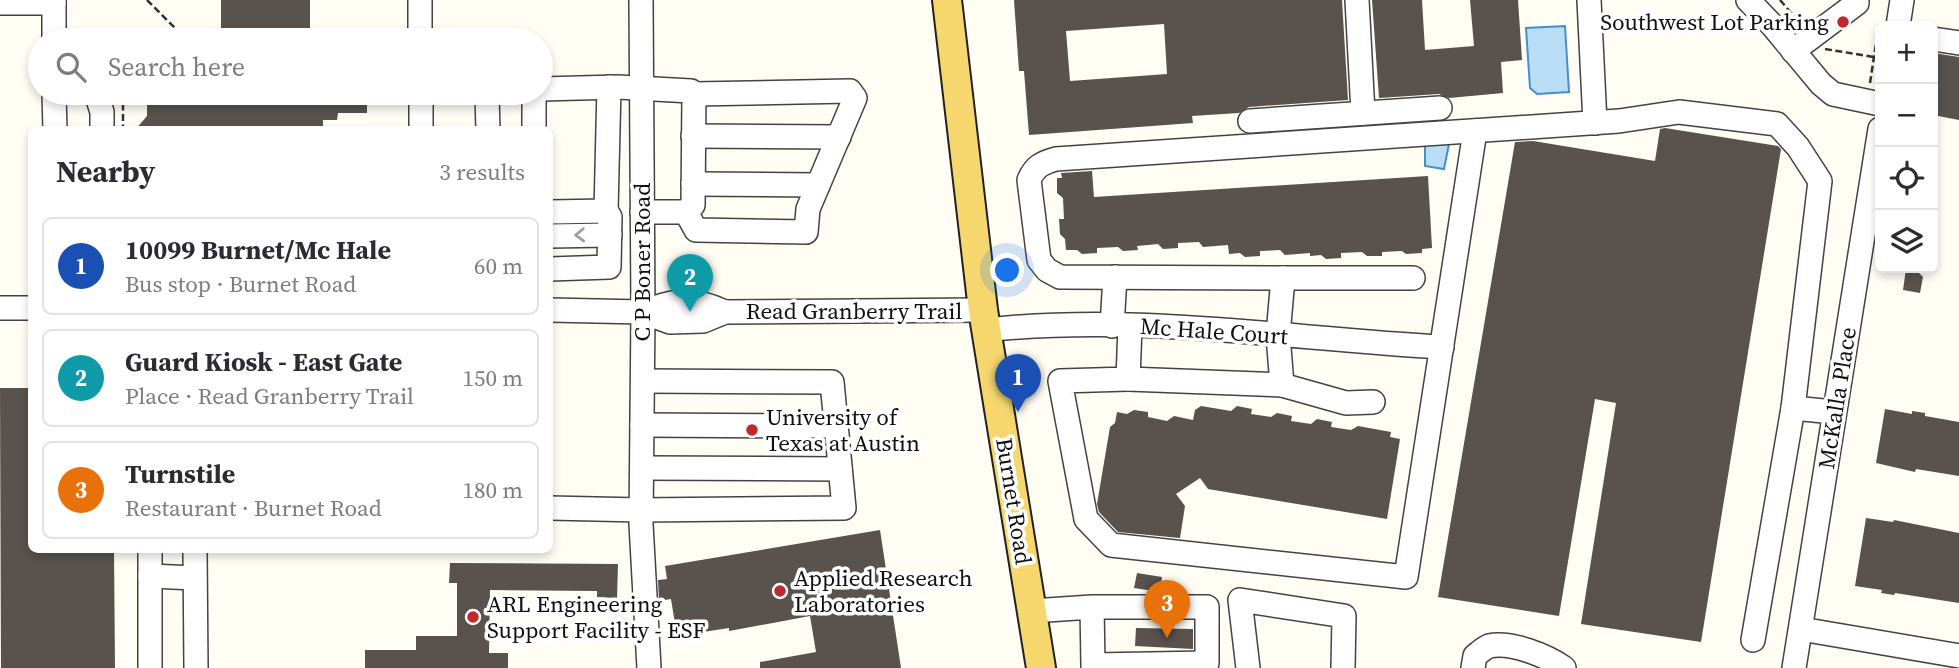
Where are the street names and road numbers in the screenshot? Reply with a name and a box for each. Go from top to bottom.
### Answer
street label: C P Boner Road [626,183,658,341]
street label: Read Granberry Trail [746,295,962,327]
street label: Mc Hale Court [1139,310,1290,352]
street label: McKalla Place [1810,325,1864,471]
street label: Burnet Road [988,435,1040,567]

